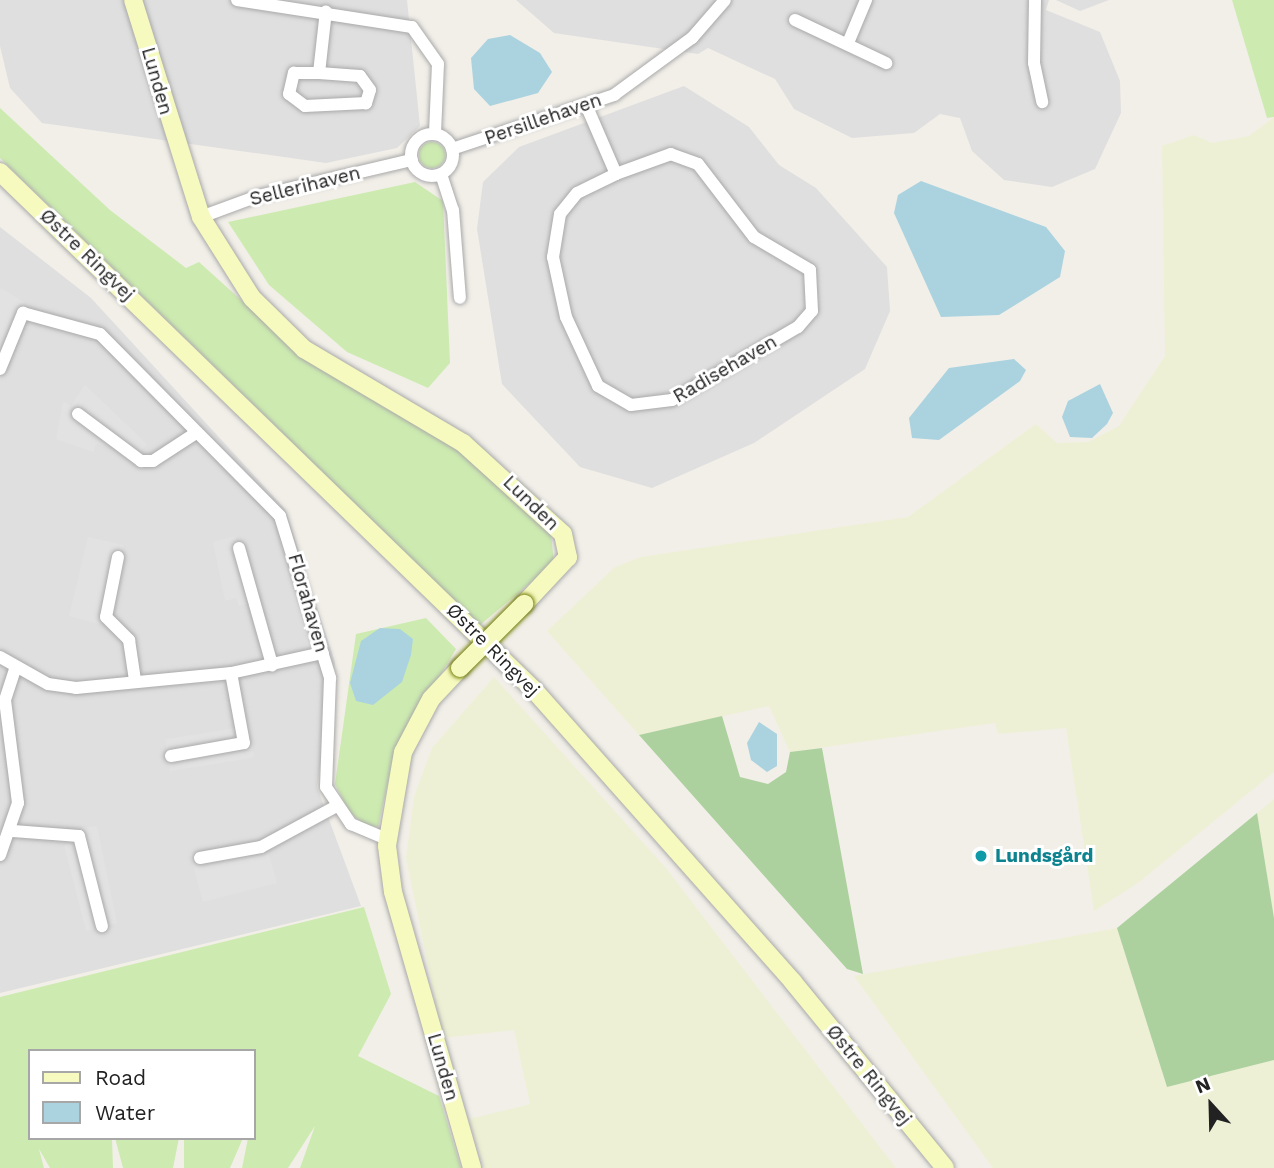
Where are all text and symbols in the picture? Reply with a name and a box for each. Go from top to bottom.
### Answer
street label: Lunden [136,45,178,117]
street label: Persillehaven [482,88,604,150]
street label: Sellerihaven [247,161,363,211]
street label: Østre Ringvej [35,204,139,306]
street label: Radisehaven [669,330,781,408]
street label: Lunden [498,471,564,535]
street label: Florahaven [283,551,333,655]
street label: Østre Ringvej [442,599,544,701]
place label: Lundsgård [995,845,1093,867]
marker: Lundsgård [973,848,989,864]
street label: Østre Ringvej [822,1020,916,1130]
street label: Lunden [422,1031,464,1103]
legend [28,1049,256,1140]
text: Road [95,1065,146,1090]
north arrow [1176,1070,1246,1140]
text: N [1192,1072,1214,1098]
text: Water [95,1100,155,1125]

